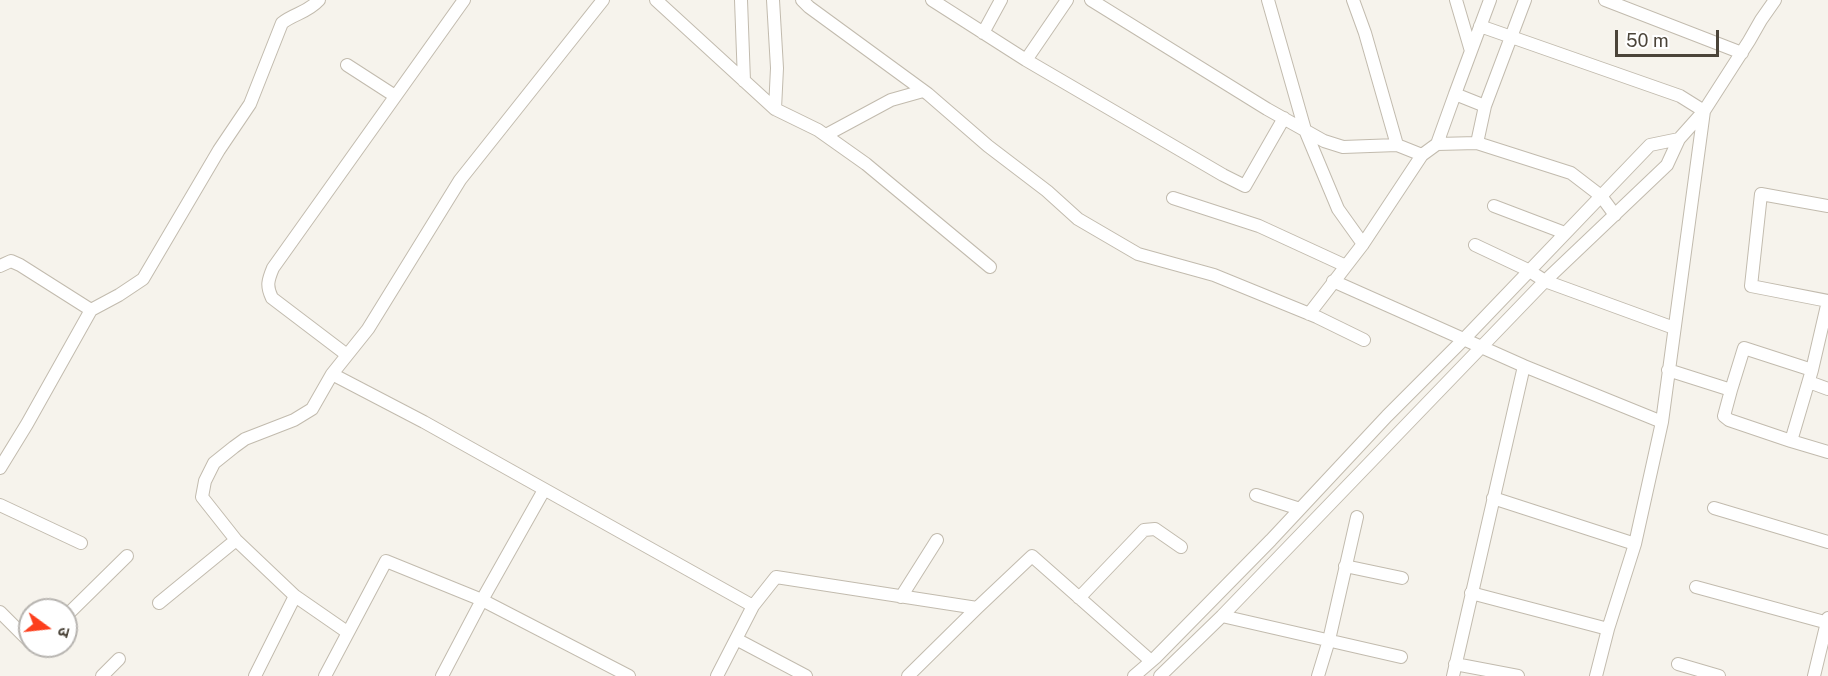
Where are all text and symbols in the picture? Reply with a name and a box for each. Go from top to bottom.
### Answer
scale bar [1618,18,1722,56]
text: 50 m [1626,30,1669,51]
north arrow [18,598,78,658]
text: उ [54,625,74,639]

